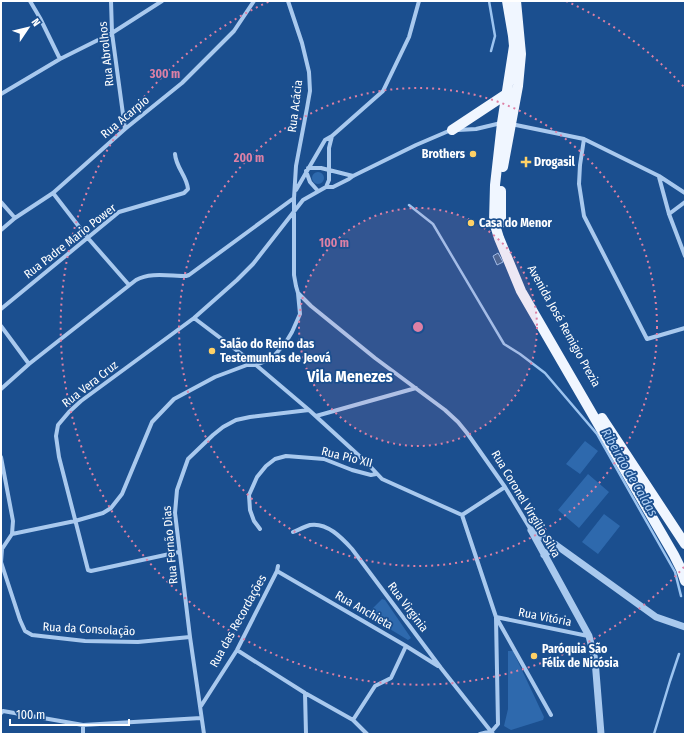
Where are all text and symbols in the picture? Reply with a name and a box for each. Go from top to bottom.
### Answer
north arrow [8,8,48,48]
text: N [29,16,43,29]
street label: Rua Abrolhos [96,21,116,87]
text: 300 m [149,67,180,81]
street label: Rua Acácia [285,79,305,133]
street label: Rua Acarpio [98,93,152,141]
place label: Brothers [422,147,466,161]
marker: Brothers [468,149,478,159]
text: 200 m [233,151,264,165]
place label: Drogasil [534,155,576,169]
marker: Drogasil [521,157,531,167]
street label: Rua Padre Mario Power [21,200,119,281]
place label: Casa do Menor [479,216,553,230]
marker: Casa do Menor [466,218,476,228]
text: 100 m [319,236,349,250]
street label: Avenida José Remigio Prezia [525,263,603,389]
centre of rings [411,320,425,334]
place label: Salão do Reino das Testemunhas de Jeová [220,337,331,365]
marker: Salão do Reino das Testemunhas de Jeová [207,346,217,356]
street label: Rua Vera Cruz [59,358,121,410]
district label: Vila Menezes [306,367,393,386]
water label: Ribeirão de Caldas [598,426,661,519]
street label: Rua Pio XII [320,444,374,470]
street label: Rua Coronel Virgílio Silva [488,448,564,560]
street label: Rua Fernão Dias [160,505,180,585]
street label: Rua das Recordações [207,572,269,670]
street label: Rua Virginia [385,579,431,635]
street label: Rua Anchieta [333,588,395,632]
street label: Rua Vitória [517,605,573,629]
street label: Rua da Consolação [42,620,136,638]
place label: Paróquia São Félix de Nicósia [542,642,619,670]
marker: Paróquia São Félix de Nicósia [529,651,539,661]
scale bar [10,701,129,727]
text: 100 m [16,708,45,722]

